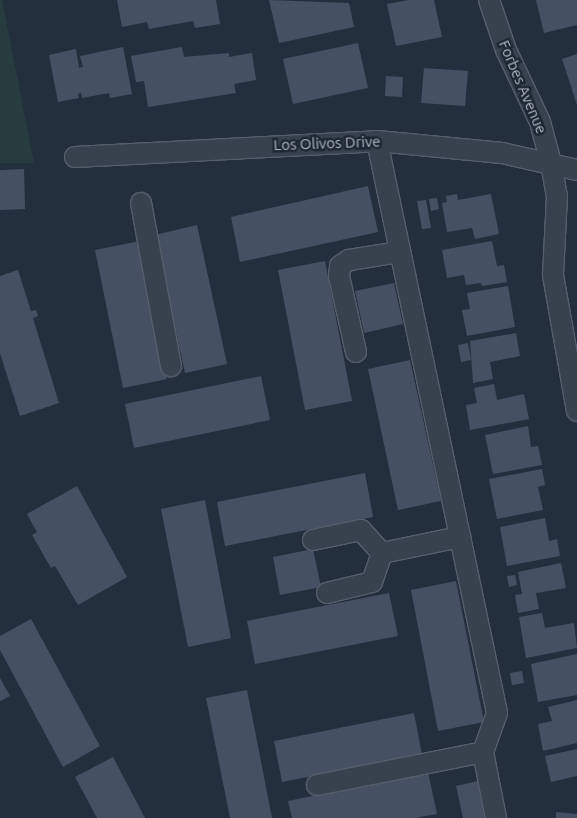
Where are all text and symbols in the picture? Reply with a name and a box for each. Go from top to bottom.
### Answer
street label: Forbes Avenue [495,38,551,136]
street label: Los Olivos Drive [273,132,381,154]

